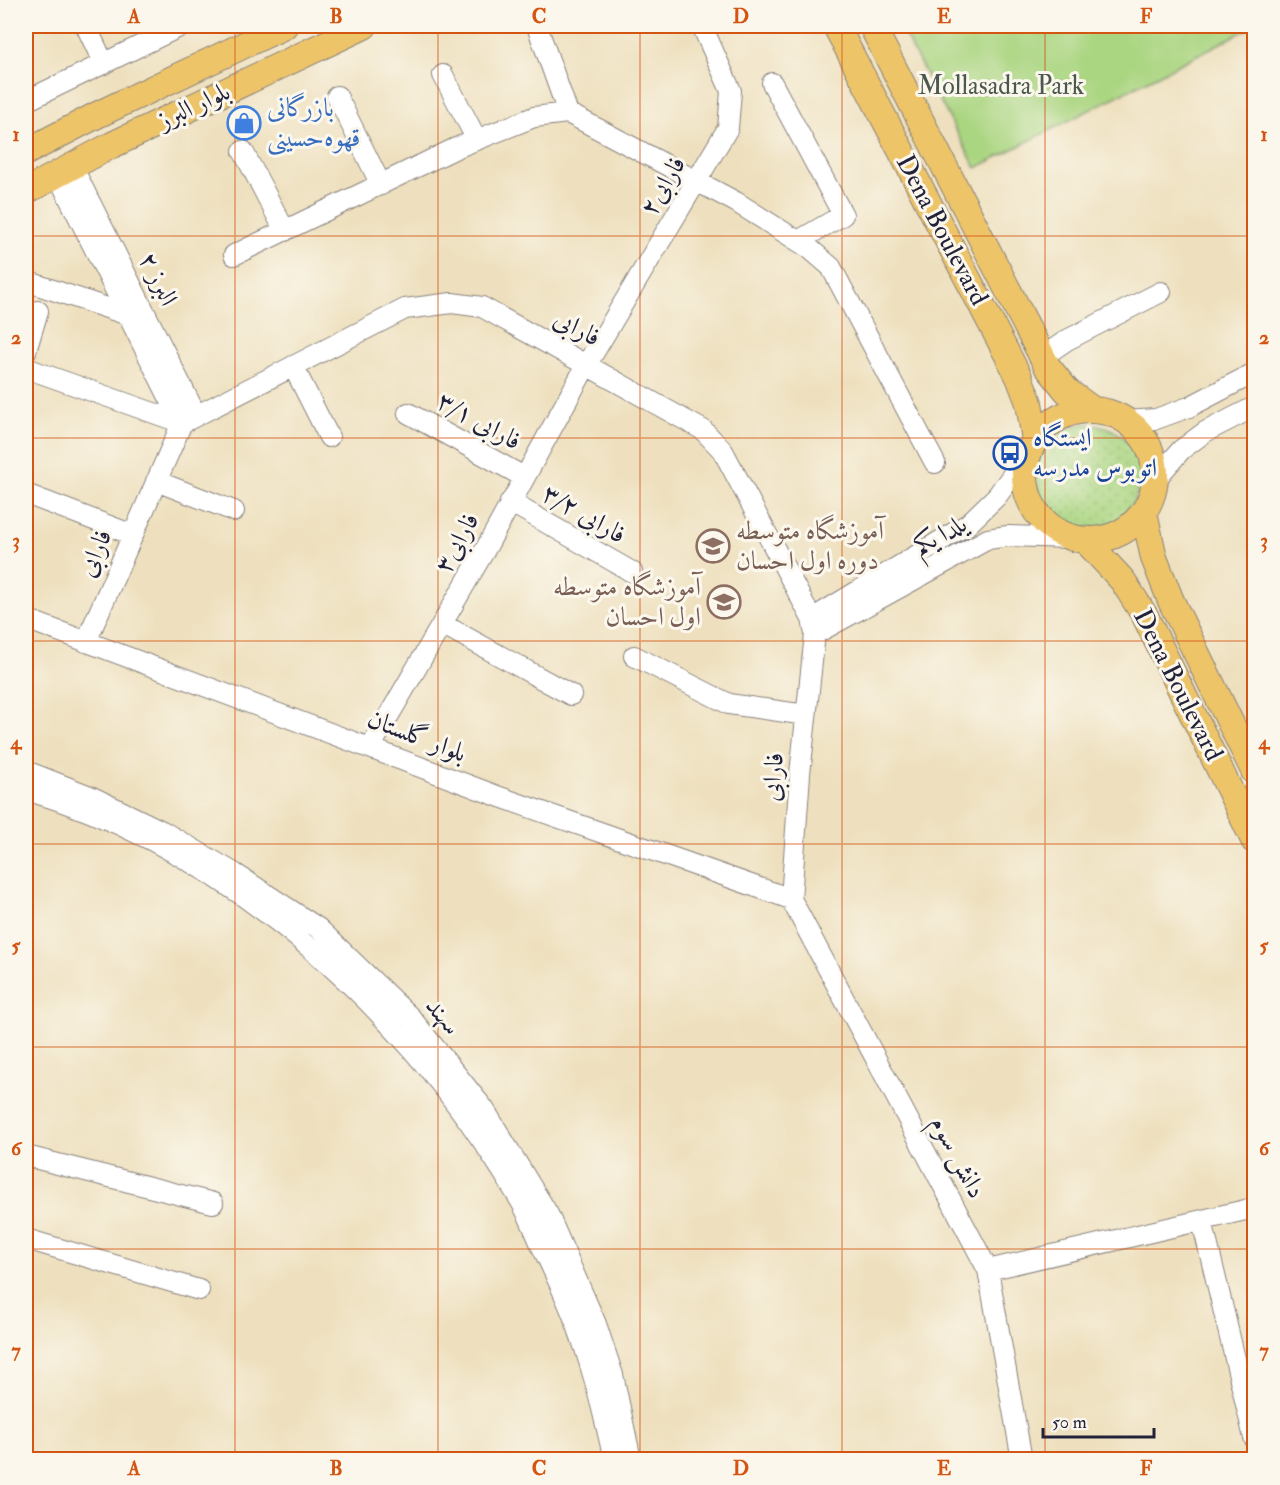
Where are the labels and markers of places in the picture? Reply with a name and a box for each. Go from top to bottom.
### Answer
place label: بازرگانی قهوه‌حسینی [267,92,360,156]
shop icon: بازرگانی قهوه‌حسینی [226,105,262,141]
place label: ایستگاه اتوبوس مدرسه [1033,421,1157,484]
bus stop icon: ایستگاه اتوبوس مدرسه [992,435,1028,471]
place label: آموزشگاه متوسطه دوره اول احسان [736,514,886,577]
school or university icon: آموزشگاه متوسطه دوره اول احسان [695,528,731,564]
place label: آموزشگاه متوسطه اول احسان [553,570,703,633]
school or university icon: آموزشگاه متوسطه اول احسان [706,584,742,620]

